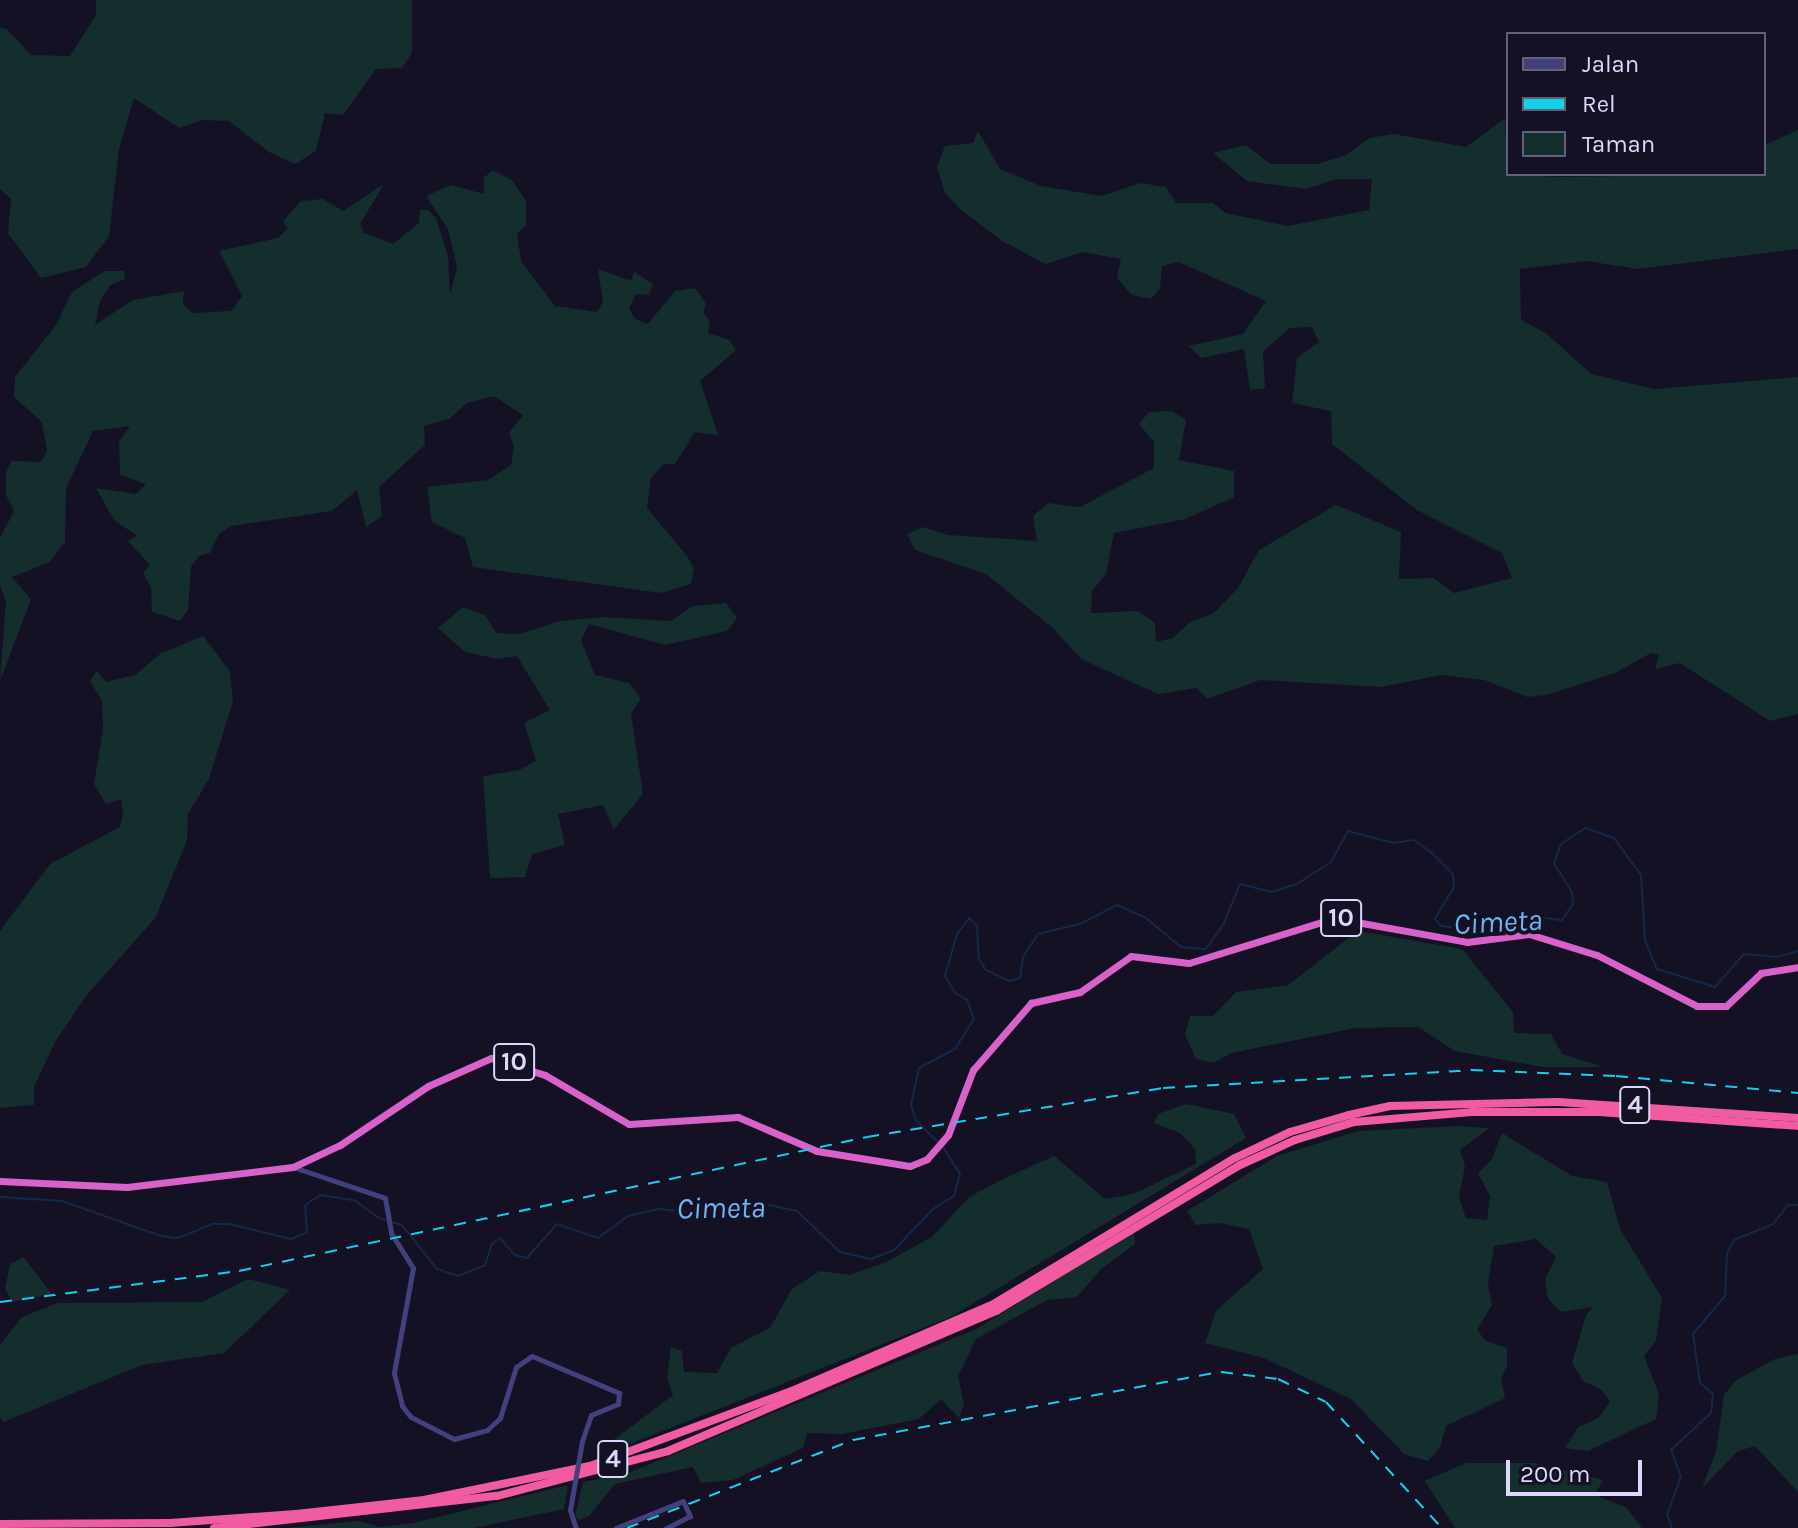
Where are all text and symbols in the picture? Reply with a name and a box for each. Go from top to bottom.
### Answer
legend [1506,32,1766,176]
text: Jalan [1582,50,1639,78]
text: Rel [1582,90,1616,118]
text: Taman [1582,130,1655,158]
road number: 10 [1319,896,1363,940]
water label: Cimeta [1453,902,1543,942]
road number: 10 [492,1040,536,1084]
road number: 4 [1619,1083,1651,1127]
water label: Cimeta [676,1189,766,1227]
road number: 4 [597,1437,629,1481]
scale bar [1510,1444,1646,1494]
text: 200 m [1520,1460,1591,1488]

